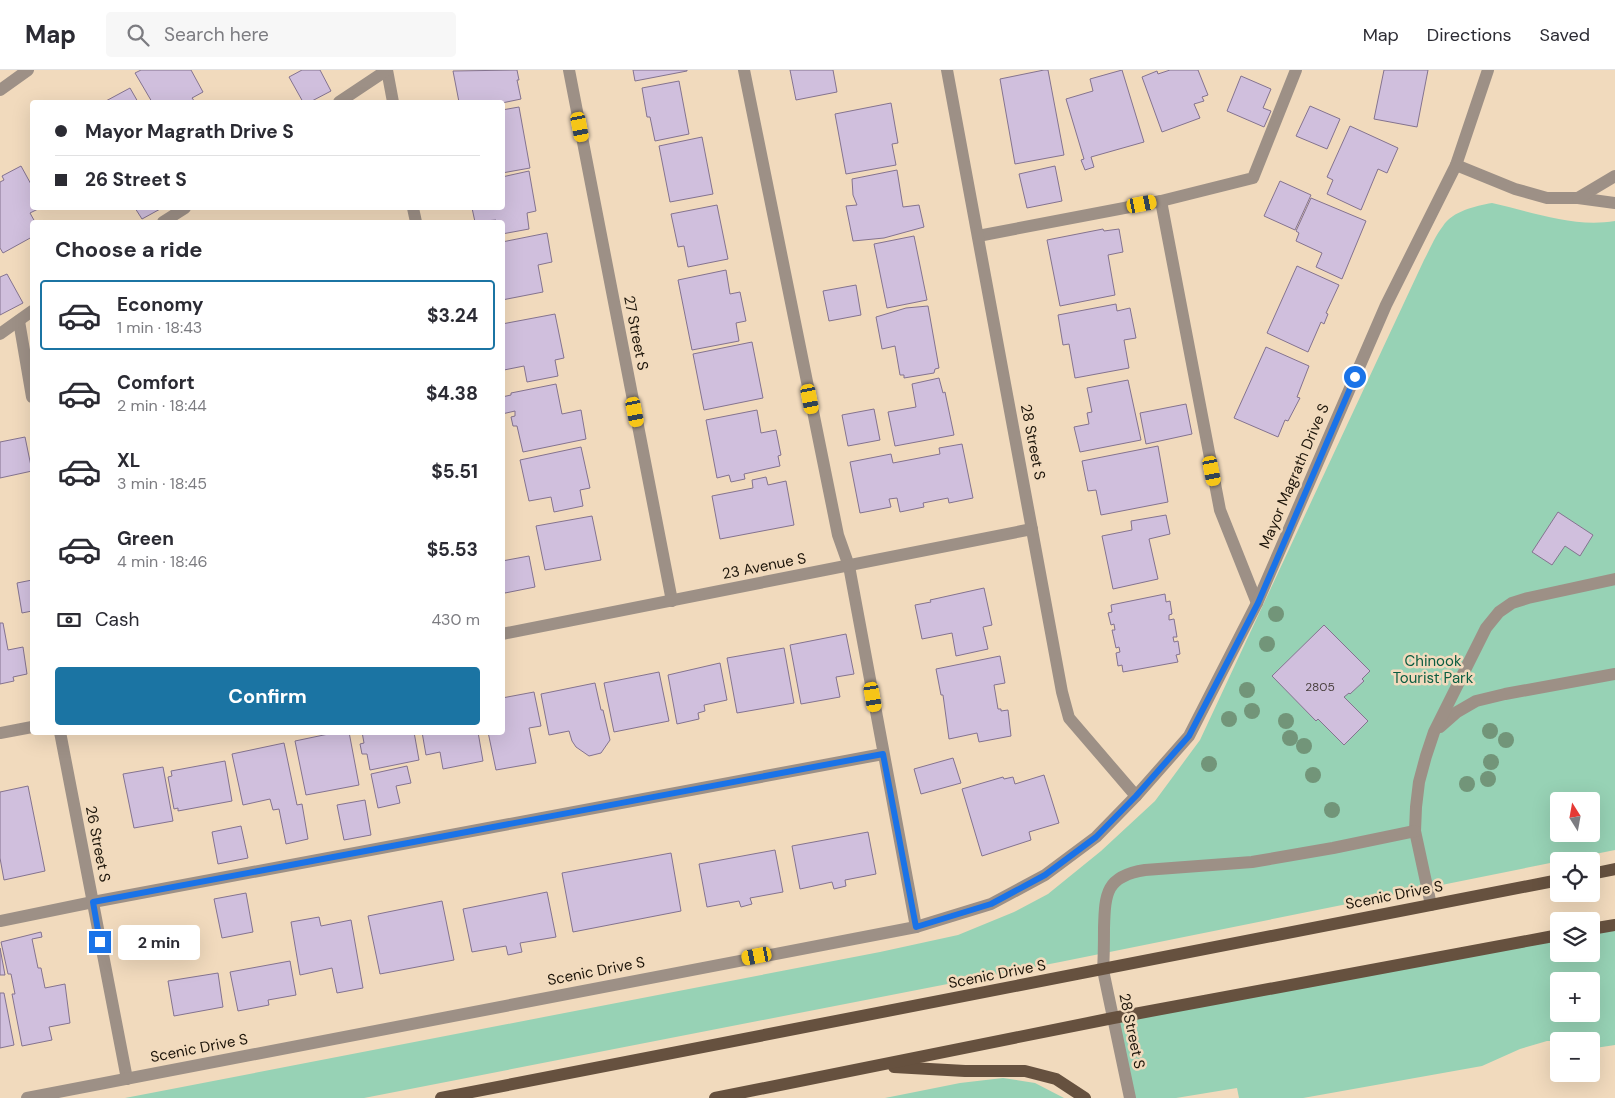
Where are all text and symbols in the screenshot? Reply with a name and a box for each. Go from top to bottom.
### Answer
search box [106,12,456,57]
text: Map [25,19,76,50]
icon: search [124,21,152,49]
text: Search here [164,22,269,47]
text: Map [1363,23,1399,47]
text: Directions [1427,23,1512,47]
text: Saved [1540,23,1590,47]
car [569,111,590,143]
text: Mayor Magrath Drive S [85,119,294,144]
text: 26 Street S [85,167,187,192]
car [1125,194,1158,214]
text: Choose a ride [55,235,203,264]
text: Economy [117,292,204,317]
icon: car [57,293,102,338]
street label: 27 Street S [619,294,653,372]
text: $3.24 [427,303,478,328]
text: 1 min · 18:43 [117,317,202,338]
route start [1344,366,1366,388]
text: Comfort [117,370,195,395]
icon: car [57,371,102,416]
text: $4.38 [426,381,478,406]
car [799,383,820,415]
text: 2 min · 18:44 [117,395,207,416]
car [624,396,645,428]
street label: Mayor Magrath Drive S [1254,400,1334,552]
street label: 28 Street S [1016,402,1050,482]
text: XL [117,448,140,473]
icon: car [57,449,102,494]
car [1201,455,1222,487]
text: $5.51 [431,459,478,484]
text: 3 min · 18:45 [117,473,207,494]
text: Green [117,526,174,551]
icon: car [57,527,102,572]
text: $5.53 [427,537,478,562]
street label: 23 Avenue S [720,548,808,584]
text: 4 min · 18:46 [117,551,208,572]
icon: cash [55,606,83,634]
text: Cash [95,607,139,632]
text: 430 m [431,609,480,630]
park label: Chinook Tourist Park [1393,651,1474,688]
button: Confirm [55,667,480,725]
house number: 2805 [1305,679,1335,695]
car [863,681,882,713]
north arrow [1550,792,1600,842]
map controls [1550,792,1600,1082]
street label: 26 Street S [81,804,115,884]
button: locate [1550,852,1600,902]
street label: Scenic Drive S [1344,876,1445,914]
button: layers [1550,912,1600,962]
callout: 2 min [118,924,200,960]
route end [89,931,111,953]
text: 2 min [138,932,180,953]
car [740,946,773,966]
street label: Scenic Drive S [546,952,647,990]
street label: Scenic Drive S [947,955,1048,993]
button: + [1550,972,1600,1022]
street label: 28 Street S [1114,991,1150,1071]
street label: Scenic Drive S [149,1029,250,1067]
button: − [1550,1032,1600,1082]

